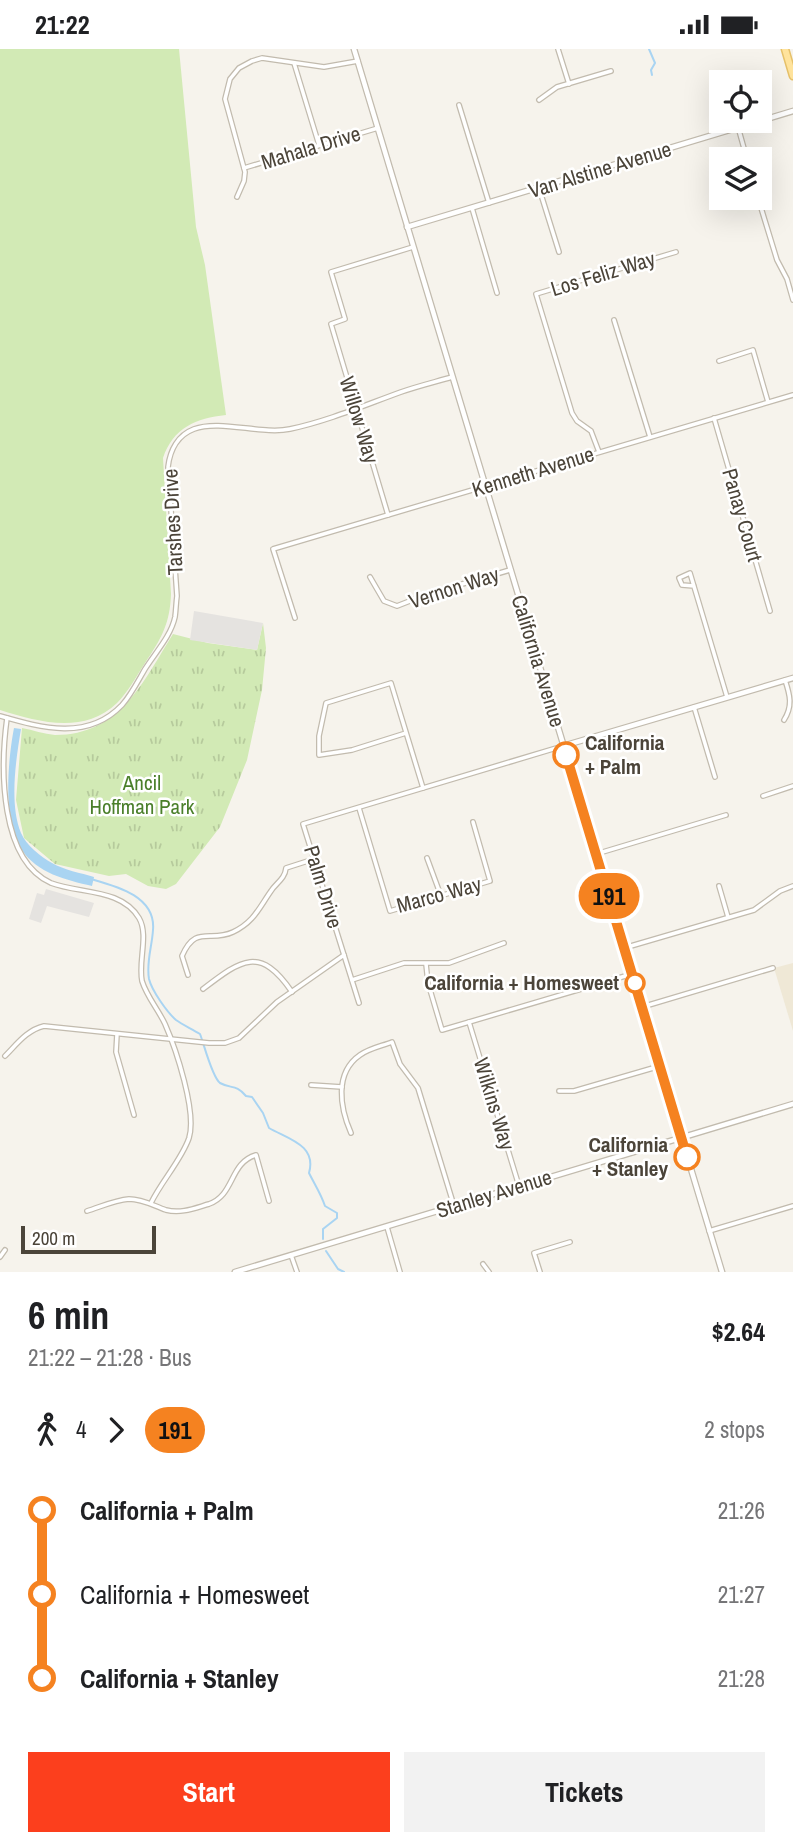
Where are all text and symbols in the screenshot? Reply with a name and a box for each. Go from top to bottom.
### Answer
text: 21:22 [35,7,90,42]
map controls [709,70,772,210]
button: locate [709,70,772,133]
street label: Mahala Drive [258,119,364,176]
street label: Van Alstine Avenue [525,134,675,205]
button: layers [709,147,772,210]
street label: Los Feliz Way [547,244,659,303]
street label: Willow Way [333,373,387,467]
street label: Kenneth Avenue [468,439,597,504]
street label: Panay Court [715,465,770,565]
street label: Tarshes Drive [155,468,190,576]
street label: Vernon Way [405,559,503,616]
street label: California Avenue [505,591,572,730]
place label: California + Palm [585,728,665,781]
marker: California + Palm [553,742,579,768]
park label: Ancil Hoffman Park [90,768,195,821]
street label: Palm Drive [297,842,350,932]
street label: Marco Way [393,869,485,920]
line badge: 191 [569,873,649,919]
text: 191 [593,880,625,912]
place label: California + Homesweet [424,968,619,997]
marker: California + Homesweet [625,973,645,993]
street label: Wilkins Way [467,1054,522,1154]
place label: California + Stanley [589,1130,668,1183]
marker: California + Stanley [674,1144,700,1170]
street label: Stanley Avenue [433,1162,555,1225]
scale bar [21,1223,156,1255]
text: 200 m [32,1225,75,1251]
text: 6 min [28,1290,109,1341]
text: $2.64 [712,1314,765,1349]
text: 21:22 – 21:28 · Bus [28,1342,192,1373]
icon: walk [28,1411,66,1449]
icon: forward [97,1411,135,1449]
text: 4 [76,1414,87,1445]
text: 191 [159,1414,191,1446]
text: 2 stops [704,1414,765,1445]
text: California + Palm [80,1493,254,1528]
text: 21:26 [718,1495,765,1526]
text: California + Homesweet [80,1577,309,1612]
text: 21:27 [718,1579,765,1610]
text: California + Stanley [80,1661,278,1696]
text: 21:28 [718,1663,765,1694]
button: Start [28,1752,390,1832]
button: Tickets [404,1752,765,1832]

